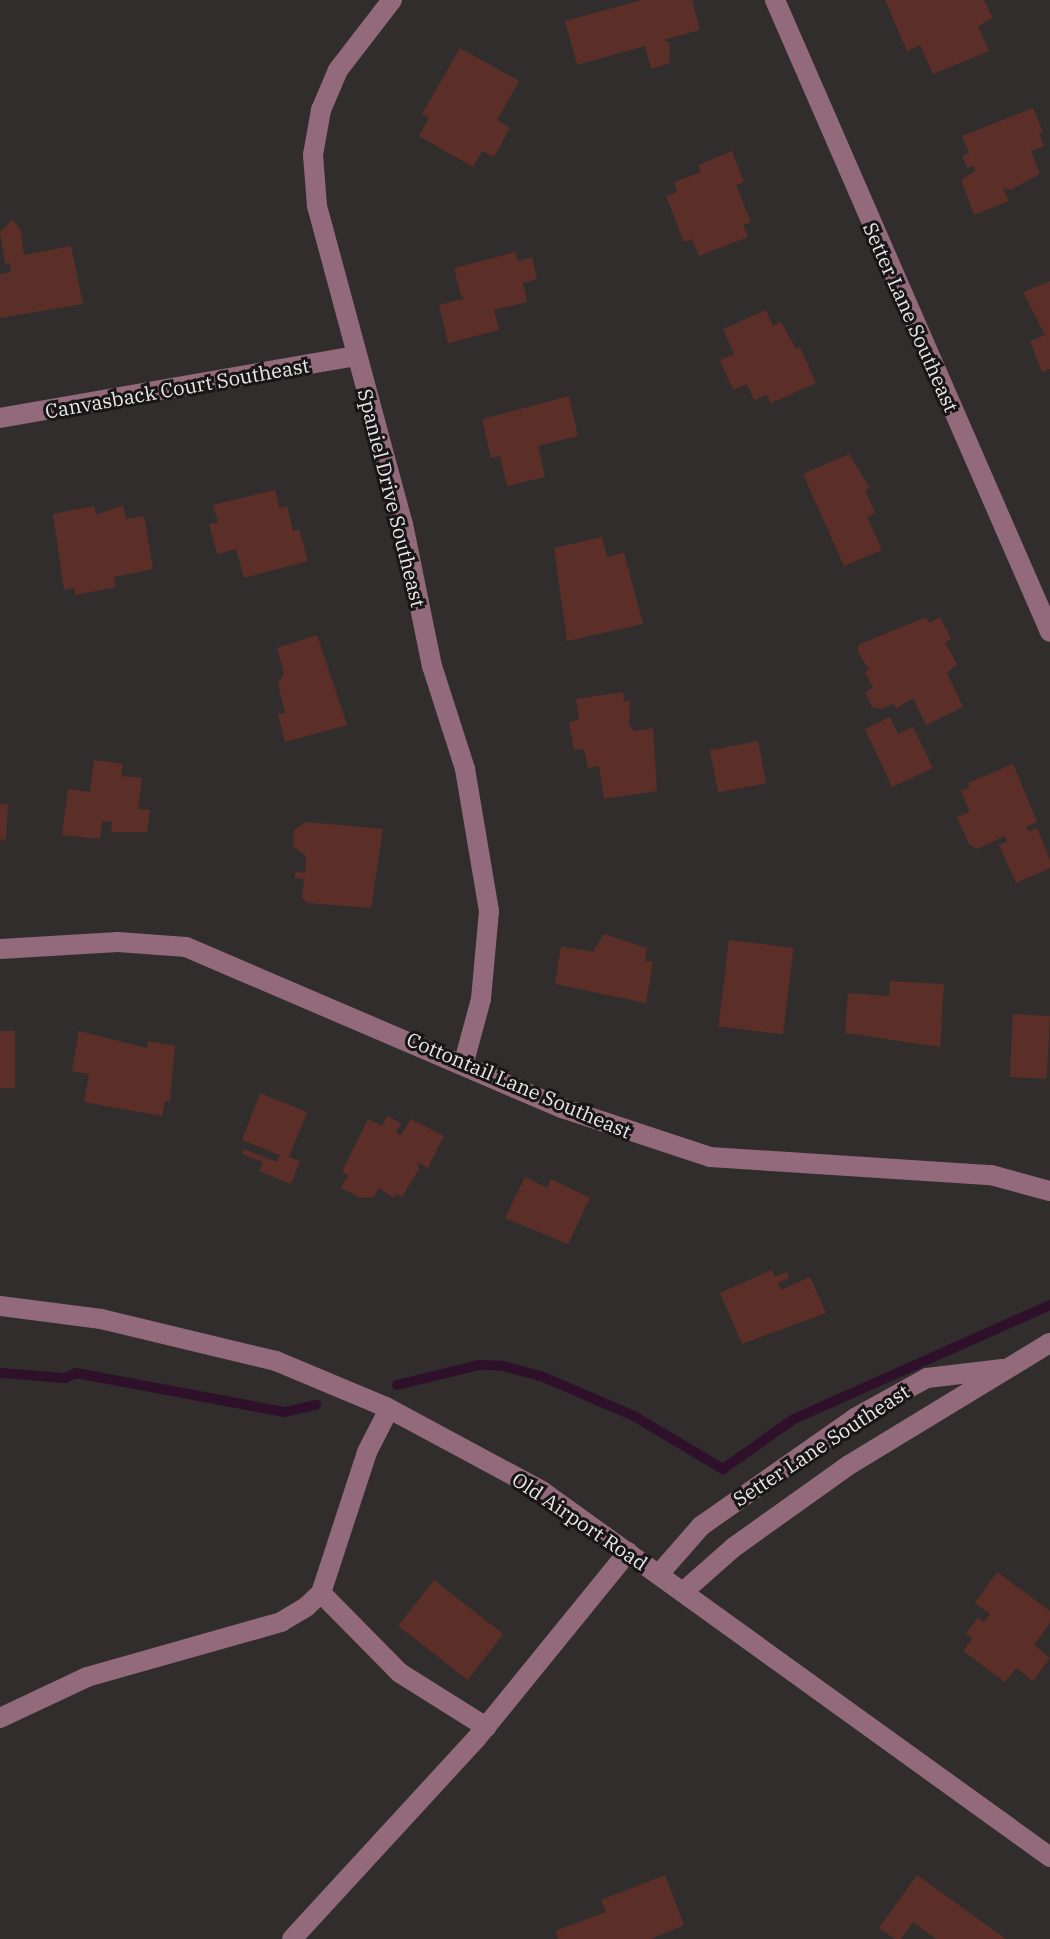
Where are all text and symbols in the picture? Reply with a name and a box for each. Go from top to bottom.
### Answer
street label: Setter Lane Southeast [858,218,964,416]
street label: Canvasback Court Southeast [43,353,311,423]
street label: Spaniel Drive Southeast [353,386,431,610]
street label: Cottontail Lane Southeast [403,1027,635,1143]
street label: Setter Lane Southeast [728,1379,914,1511]
street label: Old Airport Road [508,1467,652,1575]

